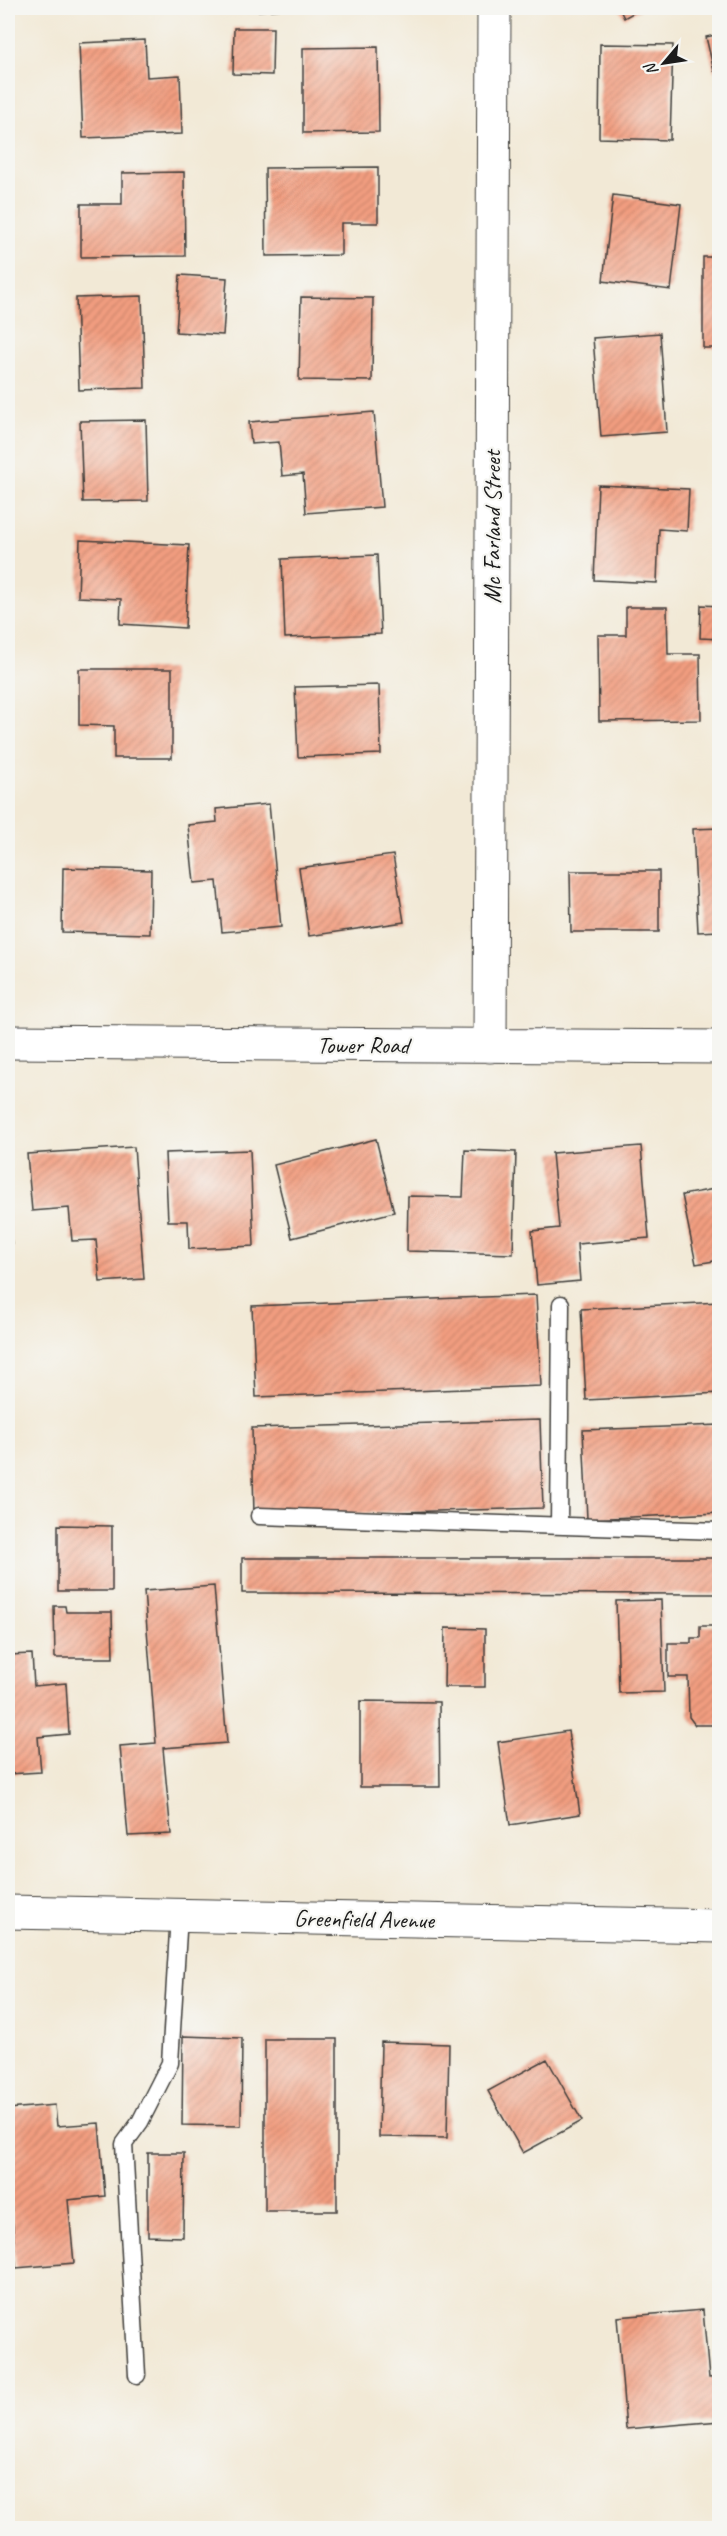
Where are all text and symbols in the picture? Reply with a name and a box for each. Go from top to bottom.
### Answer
north arrow [634,33,694,93]
text: N [639,58,663,79]
street label: Mc Farland Street [477,448,507,603]
street label: Tower Road [317,1030,413,1060]
street label: Greenfield Avenue [294,1903,436,1935]

